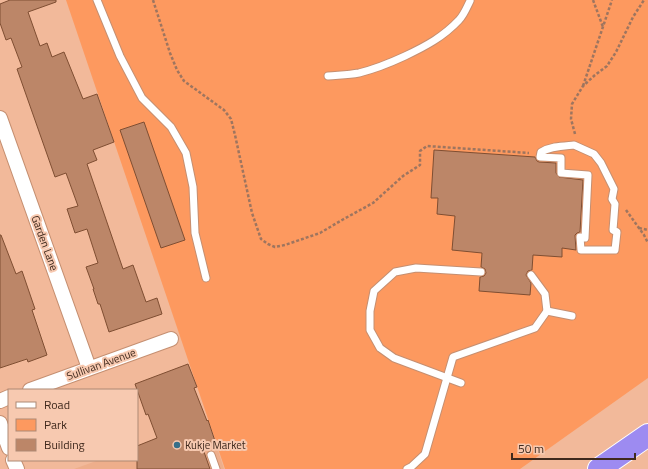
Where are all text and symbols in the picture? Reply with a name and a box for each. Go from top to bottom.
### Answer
street label: Garden Lane [28,213,63,273]
street label: Sullivan Avenue [64,344,138,384]
legend [8,389,138,461]
text: Road [44,395,70,414]
text: Park [44,415,67,434]
text: Building [44,435,85,454]
scale bar [512,435,635,461]
place label: Kukje Market [185,437,246,453]
text: 50 m [518,439,544,458]
marker: Kukje Market [172,440,182,450]

